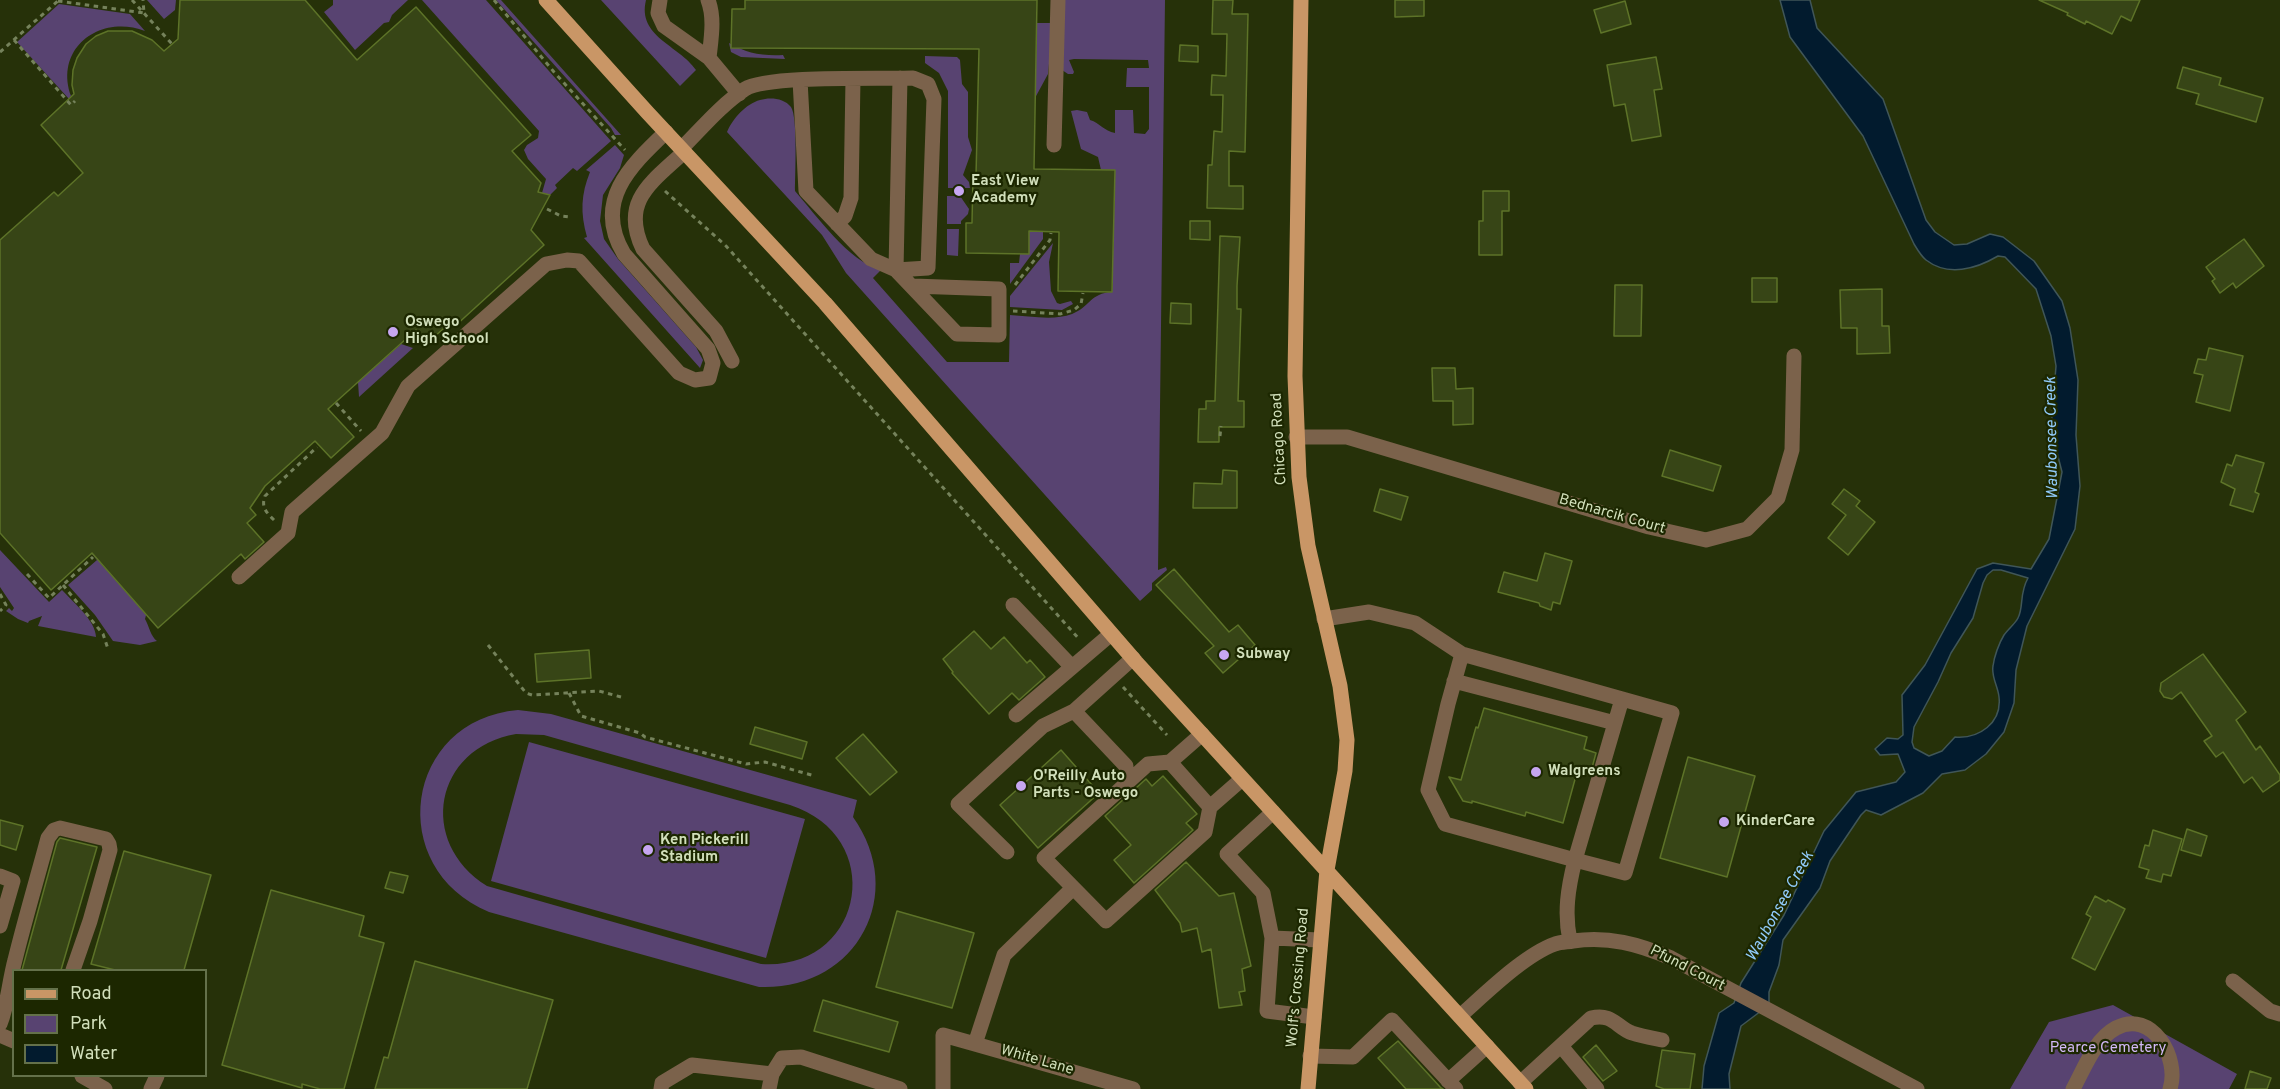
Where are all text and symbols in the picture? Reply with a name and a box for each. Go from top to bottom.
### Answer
place label: East View Academy [971,173,1039,208]
marker: East View Academy [952,184,966,198]
place label: Oswego High School [405,314,489,349]
marker: Oswego High School [386,325,400,339]
water label: Waubonsee Creek [2042,376,2064,500]
street label: Chicago Road [1269,392,1291,486]
street label: Bednarcik Court [1557,491,1667,539]
place label: Subway [1236,646,1290,664]
marker: Subway [1217,648,1231,662]
place label: Walgreens [1548,763,1621,781]
marker: Walgreens [1529,765,1543,779]
place label: O'Reilly Auto Parts - Oswego [1033,768,1138,803]
marker: O'Reilly Auto Parts - Oswego [1014,779,1028,793]
place label: KinderCare [1736,813,1815,831]
marker: KinderCare [1717,815,1731,829]
place label: Ken Pickerill Stadium [660,832,749,867]
marker: Ken Pickerill Stadium [641,843,655,857]
water label: Waubonsee Creek [1743,849,1819,965]
street label: Wolf's Crossing Road [1284,907,1314,1049]
street label: Pfund Court [1646,942,1728,996]
legend [12,969,207,1077]
text: Road [70,983,112,1006]
text: Park [70,1013,107,1036]
park label: Pearce Cemetery [2050,1040,2166,1058]
street label: White Lane [998,1042,1076,1080]
text: Water [70,1043,117,1066]

